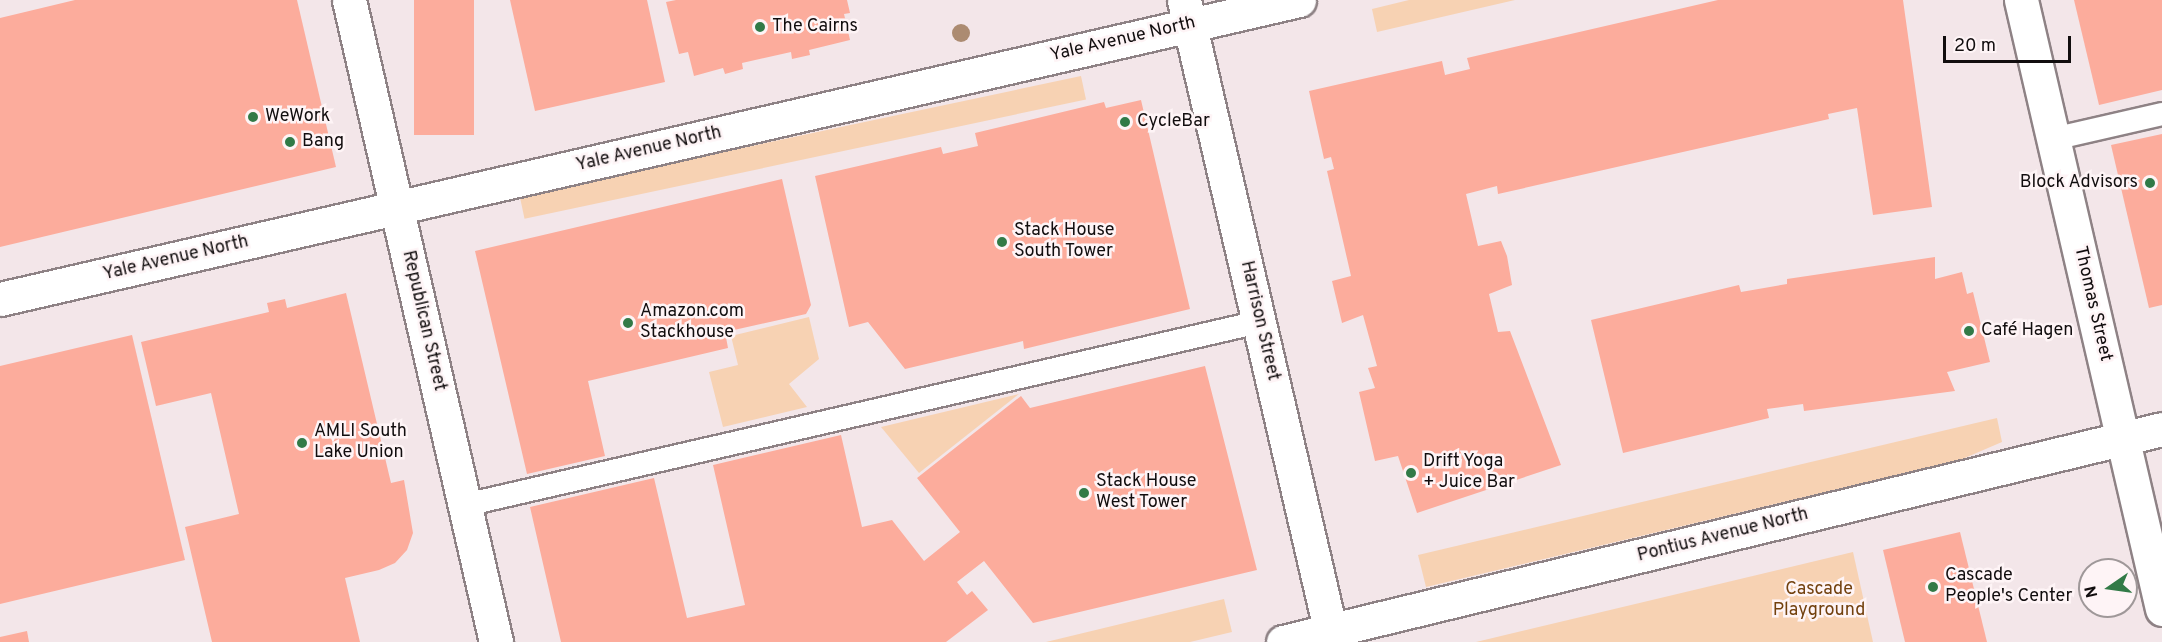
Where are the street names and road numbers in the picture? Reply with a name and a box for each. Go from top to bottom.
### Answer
street label: Yale Avenue North [1048,13,1198,67]
street label: Yale Avenue North [574,123,724,177]
street label: Yale Avenue North [101,232,251,286]
street label: Thomas Street [2068,244,2116,364]
street label: Republican Street [396,249,450,393]
street label: Harrison Street [1235,259,1283,383]
street label: Pontius Avenue North [1635,504,1811,568]

